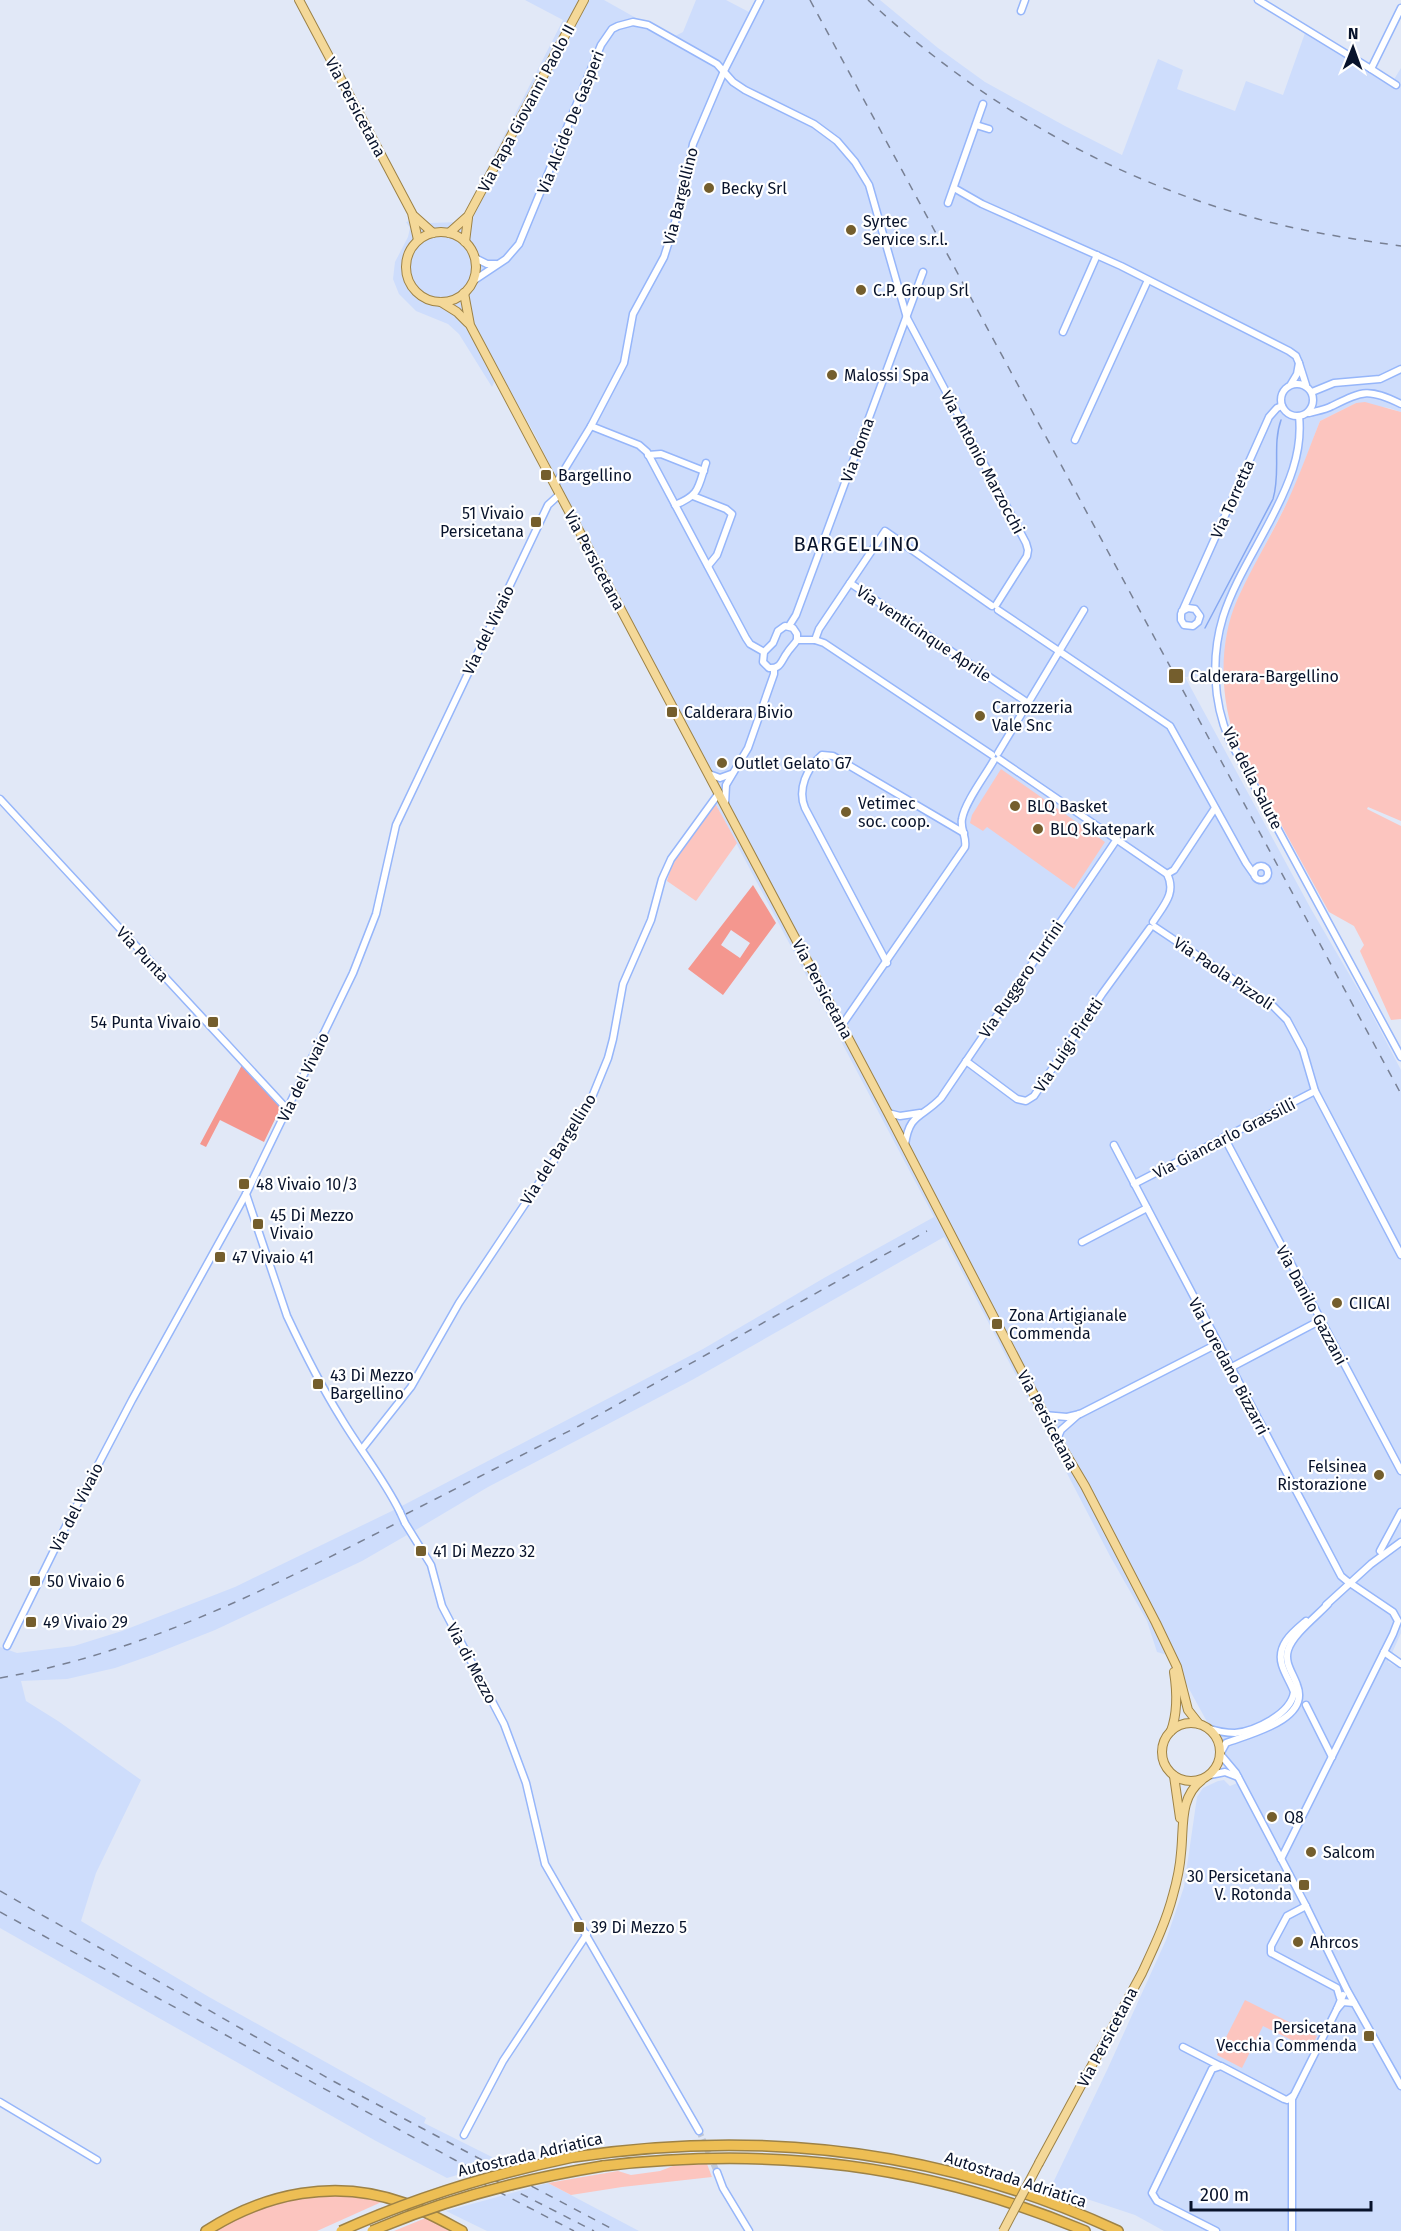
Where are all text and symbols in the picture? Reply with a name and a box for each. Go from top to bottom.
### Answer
north arrow [1323,18,1383,78]
street label: Via Papa Giovanni Paolo II [474,21,579,196]
text: N [1348,24,1359,43]
street label: Via Alcide De Gasperi [533,48,608,197]
street label: Via Persicetana [321,54,390,160]
street label: Via Bargellino [659,145,702,247]
place label: Becky Srl [721,179,787,198]
marker: Becky Srl [702,181,716,195]
place label: Syrtec Service s.r.l. [863,212,948,249]
marker: Syrtec Service s.r.l. [844,223,858,237]
place label: C.P. Group Srl [873,281,969,300]
marker: C.P. Group Srl [854,283,868,297]
place label: Malossi Spa [844,366,929,385]
marker: Malossi Spa [825,368,839,382]
street label: Via Antonio Marzocchi [937,387,1028,537]
street label: Via Roma [837,415,878,485]
street label: Via Torretta [1207,457,1258,541]
place label: Bargellino [558,466,632,485]
marker: Bargellino [539,468,553,482]
place label: 51 Vivaio Persicetana [440,504,524,541]
street label: Via Persicetana [560,507,629,613]
marker: 51 Vivaio Persicetana [529,515,543,529]
district label: BARGELLINO [793,532,921,556]
street label: Via venticinque Aprile [853,581,995,686]
street label: Via del Vivaio [459,582,518,678]
marker: Calderara-Bargellino [1167,667,1185,685]
place label: Calderara-Bargellino [1190,667,1339,686]
place label: Carrozzeria Vale Snc [992,698,1073,735]
place label: Calderara Bivio [684,703,793,722]
marker: Calderara Bivio [665,705,679,719]
marker: Carrozzeria Vale Snc [973,709,987,723]
street label: Via della Salute [1219,724,1287,833]
place label: Outlet Gelato G7 [734,754,852,773]
marker: Outlet Gelato G7 [715,756,729,770]
place label: Vetimec soc. coop. [858,794,930,831]
place label: BLQ Basket [1027,797,1108,816]
marker: BLQ Basket [1008,799,1022,813]
marker: Vetimec soc. coop. [839,805,853,819]
place label: BLQ Skatepark [1050,820,1155,839]
marker: BLQ Skatepark [1031,822,1045,836]
street label: Via Ruggero Turrini [975,917,1068,1042]
street label: Via Punta [112,923,173,986]
street label: Via Paola Pizzoli [1170,933,1277,1014]
street label: Via Persicetana [788,936,857,1042]
street label: Via Luigi Piretti [1030,995,1107,1096]
place label: 54 Punta Vivaio [90,1013,201,1032]
marker: 54 Punta Vivaio [206,1015,220,1029]
street label: Via del Vivaio [274,1029,333,1125]
street label: Via del Bargellino [517,1090,600,1208]
street label: Via Giancarlo Grassilli [1150,1094,1299,1183]
place label: 48 Vivaio 10/3 [256,1175,357,1194]
marker: 48 Vivaio 10/3 [237,1177,251,1191]
place label: 45 Di Mezzo Vivaio [270,1206,354,1243]
marker: 45 Di Mezzo Vivaio [251,1217,265,1231]
street label: Via Danilo Gazzani [1272,1242,1351,1368]
place label: 47 Vivaio 41 [232,1248,314,1267]
marker: 47 Vivaio 41 [213,1250,227,1264]
street label: Via Loredano Bizzarri [1184,1294,1273,1438]
place label: CIICAI [1349,1294,1390,1313]
marker: CIICAI [1330,1296,1344,1310]
place label: Zona Artigianale Commenda [1009,1306,1127,1343]
marker: Zona Artigianale Commenda [990,1317,1004,1331]
place label: 43 Di Mezzo Bargellino [330,1366,414,1403]
street label: Via Persicetana [1013,1367,1082,1473]
marker: 43 Di Mezzo Bargellino [311,1377,325,1391]
place label: Felsinea Ristorazione [1277,1457,1367,1494]
street label: Via del Vivaio [46,1460,107,1555]
marker: Felsinea Ristorazione [1372,1468,1386,1482]
place label: 41 Di Mezzo 32 [433,1542,535,1561]
marker: 41 Di Mezzo 32 [414,1544,428,1558]
place label: 50 Vivaio 6 [47,1572,125,1591]
marker: 50 Vivaio 6 [28,1574,42,1588]
place label: 49 Vivaio 29 [43,1613,128,1632]
marker: 49 Vivaio 29 [24,1615,38,1629]
street label: Via di Mezzo [442,1620,501,1707]
place label: Q8 [1284,1808,1304,1827]
marker: Q8 [1265,1810,1279,1824]
place label: Salcom [1323,1843,1375,1862]
marker: Salcom [1304,1845,1318,1859]
place label: 30 Persicetana V. Rotonda [1187,1867,1292,1904]
marker: 30 Persicetana V. Rotonda [1297,1878,1311,1892]
place label: 39 Di Mezzo 5 [591,1918,687,1937]
marker: 39 Di Mezzo 5 [572,1920,586,1934]
place label: Ahrcos [1310,1933,1358,1952]
marker: Ahrcos [1291,1935,1305,1949]
street label: Via Persicetana [1073,1984,1142,2090]
place label: Persicetana Vecchia Commenda [1216,2018,1357,2055]
marker: Persicetana Vecchia Commenda [1362,2029,1376,2043]
street label: Autostrada Adriatica [456,2129,604,2180]
street label: Autostrada Adriatica [943,2148,1089,2211]
scale bar [1191,2174,1371,2212]
text: 200 m [1200,2184,1249,2206]

